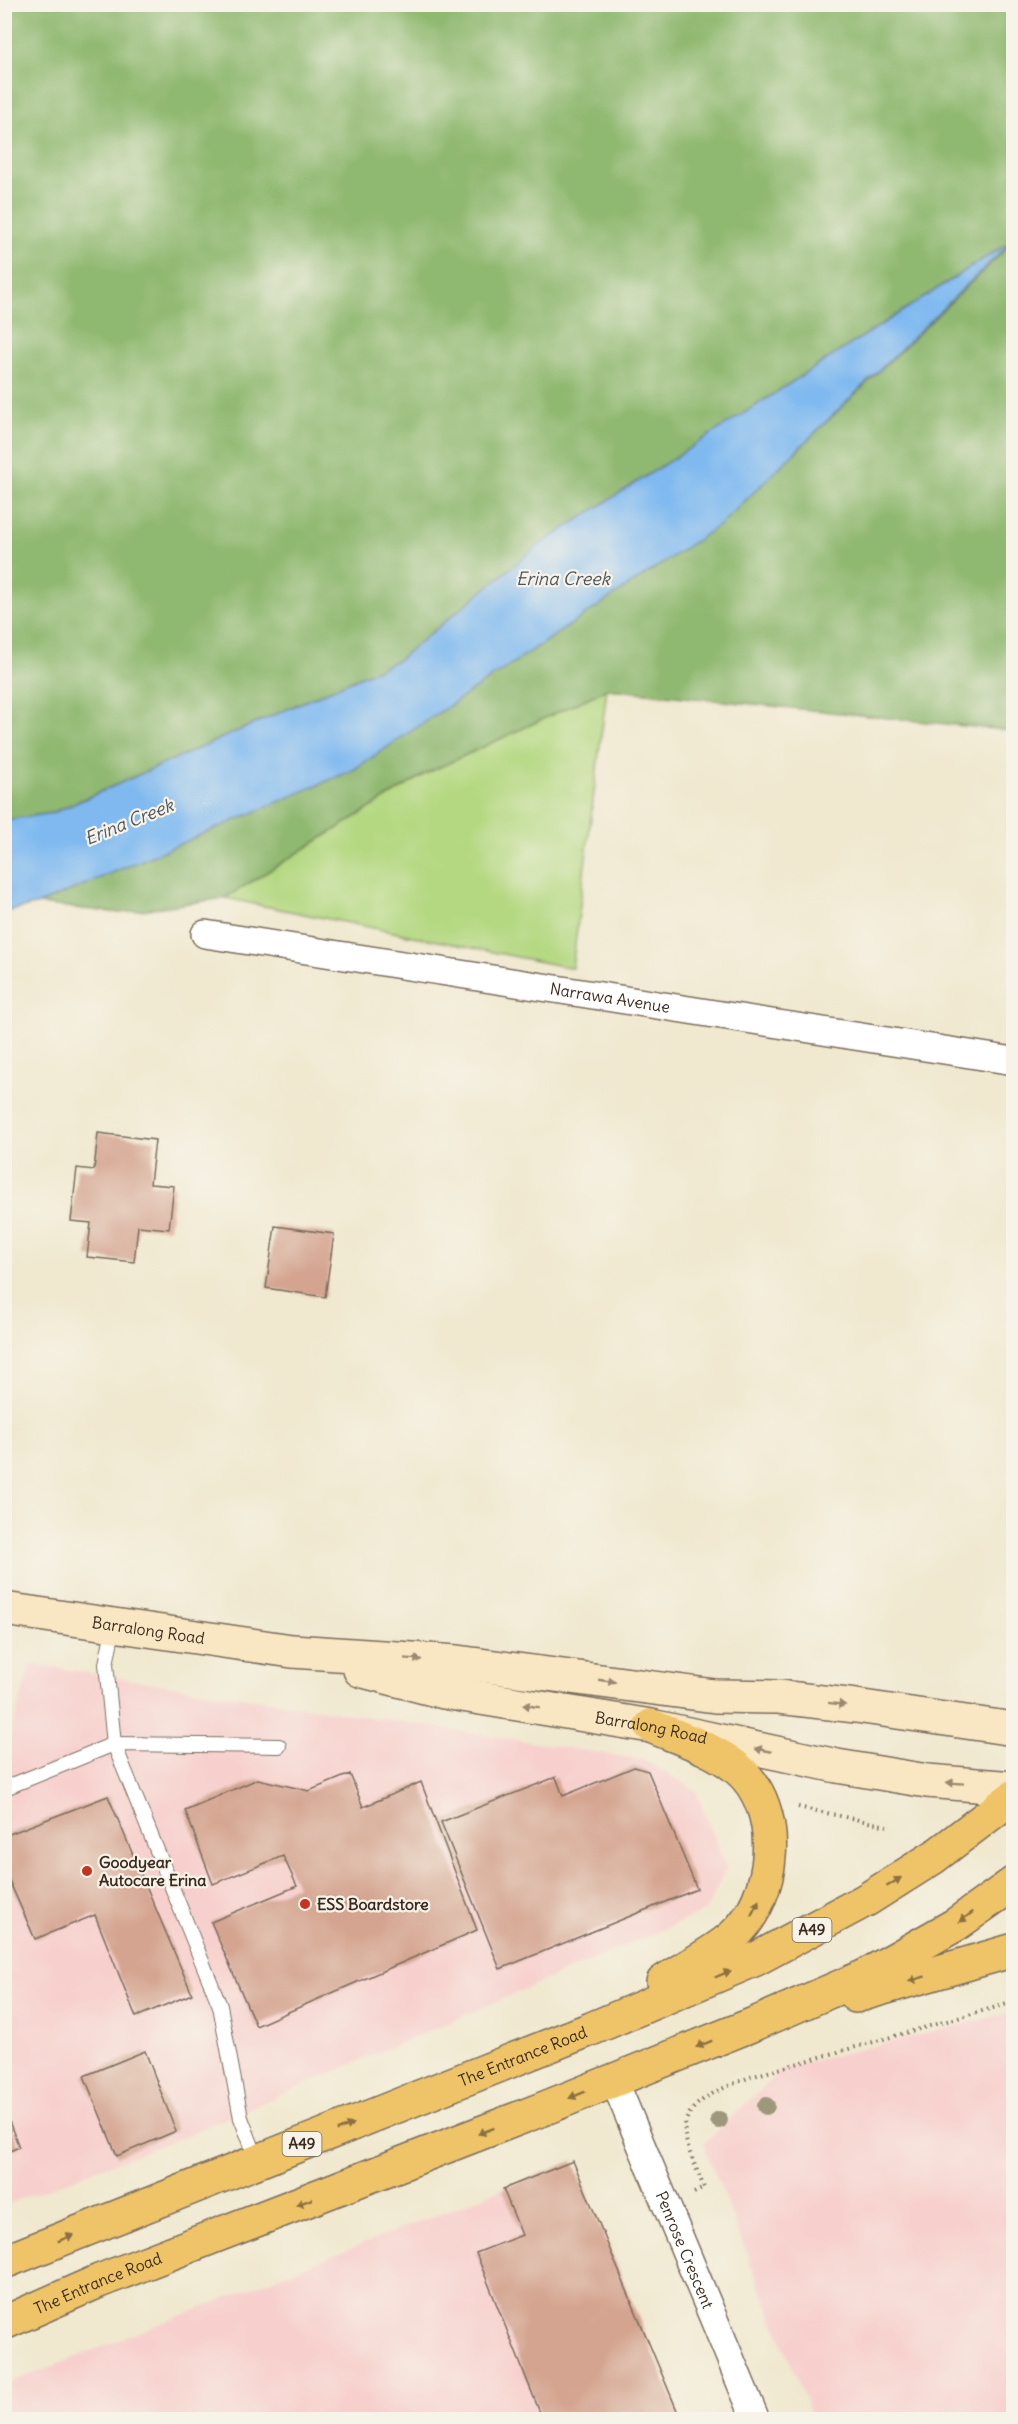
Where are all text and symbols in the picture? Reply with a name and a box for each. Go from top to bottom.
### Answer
water label: Erina Creek [516,567,612,590]
water label: Erina Creek [81,793,178,850]
street label: Narrawa Avenue [549,978,672,1017]
street label: Barralong Road [91,1612,206,1648]
one-way arrow [403,1654,422,1664]
one-way arrow [597,1677,616,1686]
one-way arrow [828,1699,847,1709]
one-way arrow [521,1702,540,1711]
street label: Barralong Road [594,1707,709,1748]
one-way arrow [753,1745,772,1754]
one-way arrow [946,1779,965,1788]
place label: Goodyear Autocare Erina [99,1852,206,1890]
marker: Goodyear Autocare Erina [80,1864,94,1878]
one-way arrow [886,1876,902,1887]
place label: ESS Boardstore [317,1894,429,1914]
marker: ESS Boardstore [298,1897,312,1911]
one-way arrow [750,1899,760,1916]
one-way arrow [959,1911,975,1923]
road number: A49 [792,1918,832,1942]
one-way arrow [714,1969,731,1978]
one-way arrow [908,1975,926,1984]
street label: The Entrance Road [456,2022,590,2091]
one-way arrow [695,2039,713,2049]
one-way arrow [568,2091,586,2100]
one-way arrow [336,2122,354,2131]
one-way arrow [476,2126,494,2136]
road number: A49 [282,2132,322,2156]
street label: Penrose Crescent [652,2188,719,2312]
one-way arrow [295,2197,313,2207]
one-way arrow [57,2233,75,2242]
street label: The Entrance Road [31,2248,165,2319]

